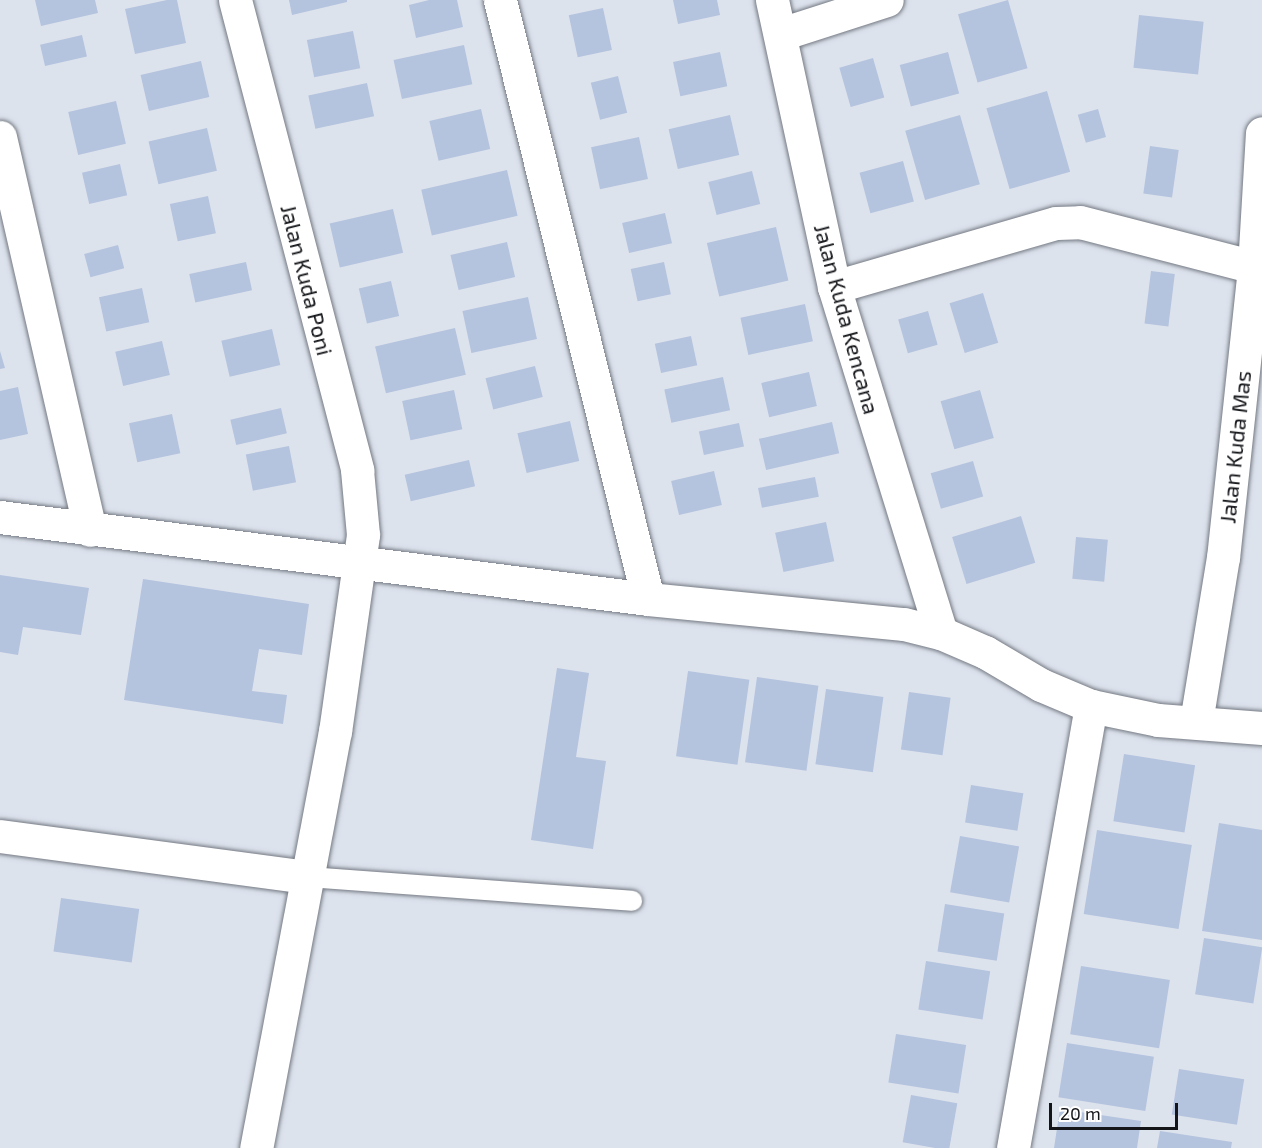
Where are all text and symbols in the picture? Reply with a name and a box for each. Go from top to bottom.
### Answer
street label: Jalan Kuda Poni [276,202,338,358]
street label: Jalan Kuda Kencana [809,221,885,417]
street label: Jalan Kuda Mas [1214,369,1256,525]
scale bar [1052,1091,1181,1129]
text: 20 m [1060,1102,1101,1124]

